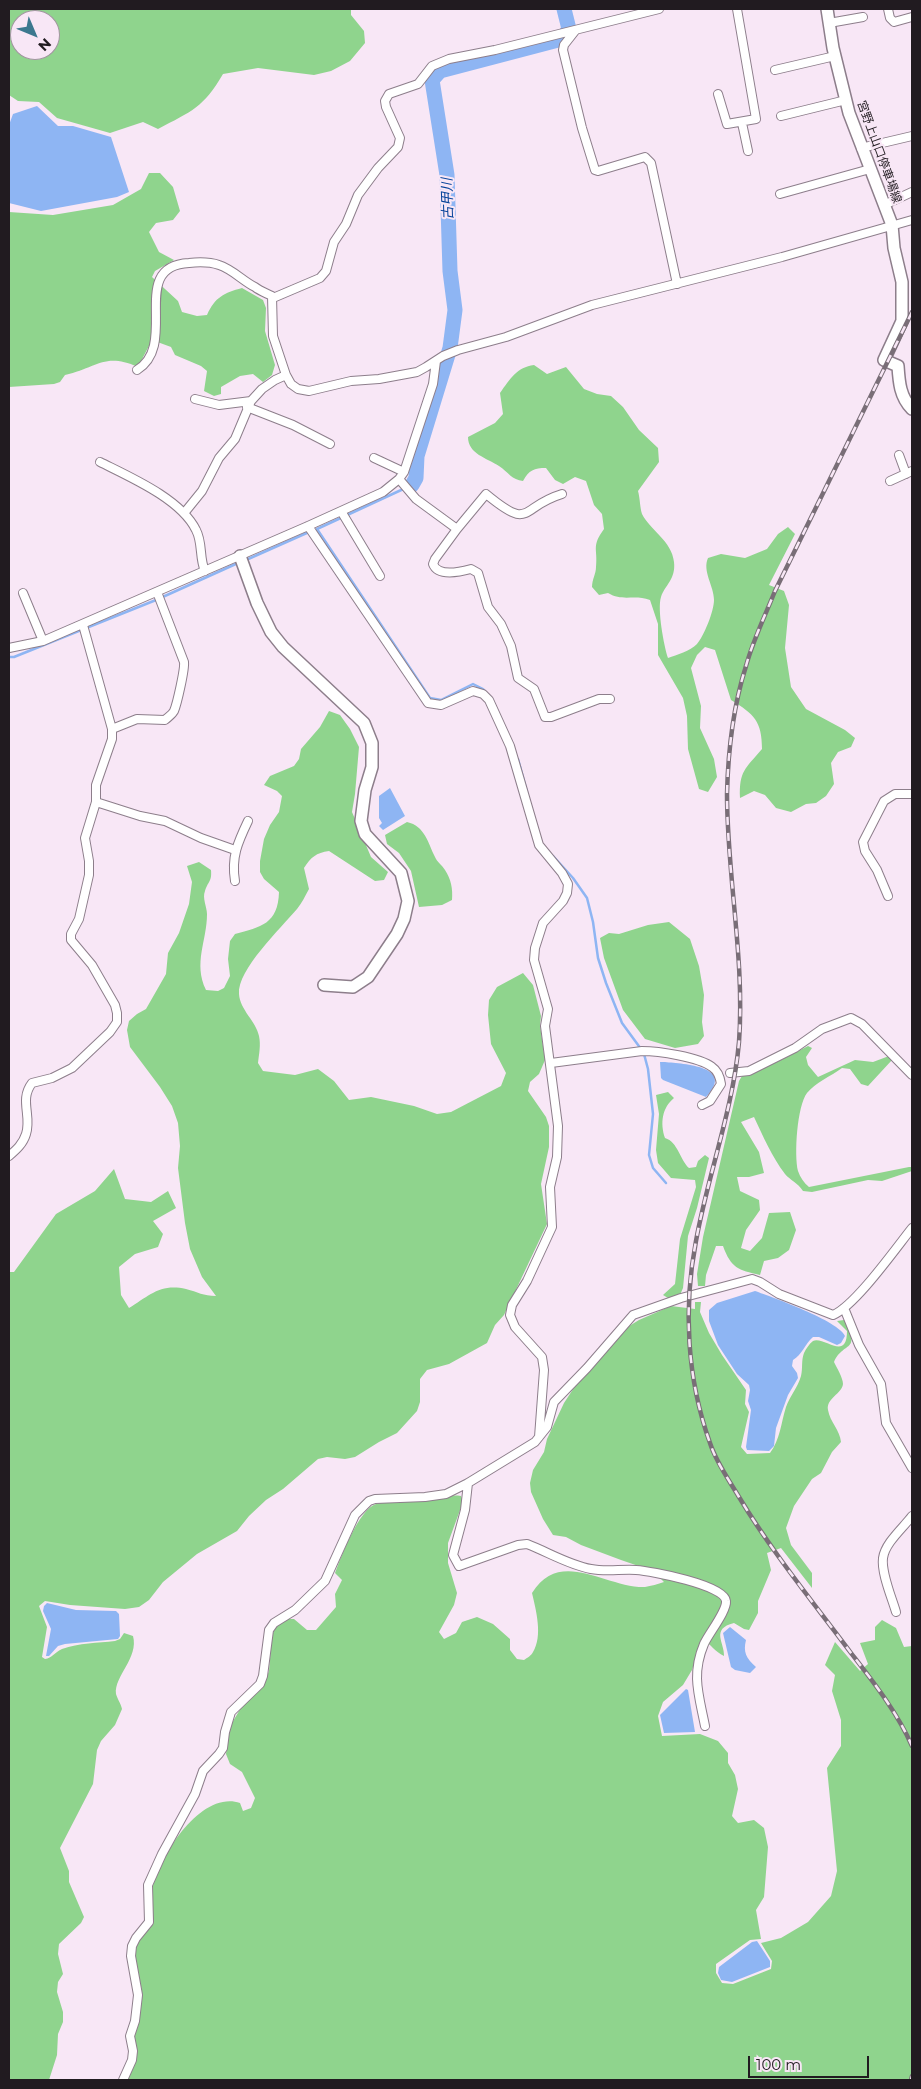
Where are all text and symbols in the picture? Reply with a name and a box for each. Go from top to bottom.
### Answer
north arrow [10,10,60,60]
text: N [35,35,55,55]
street label: 宮野上山口停車場線 [854,99,904,205]
water label: 古甲川 [439,178,457,220]
scale bar [751,2046,872,2078]
text: 100 m [756,2055,801,2074]

